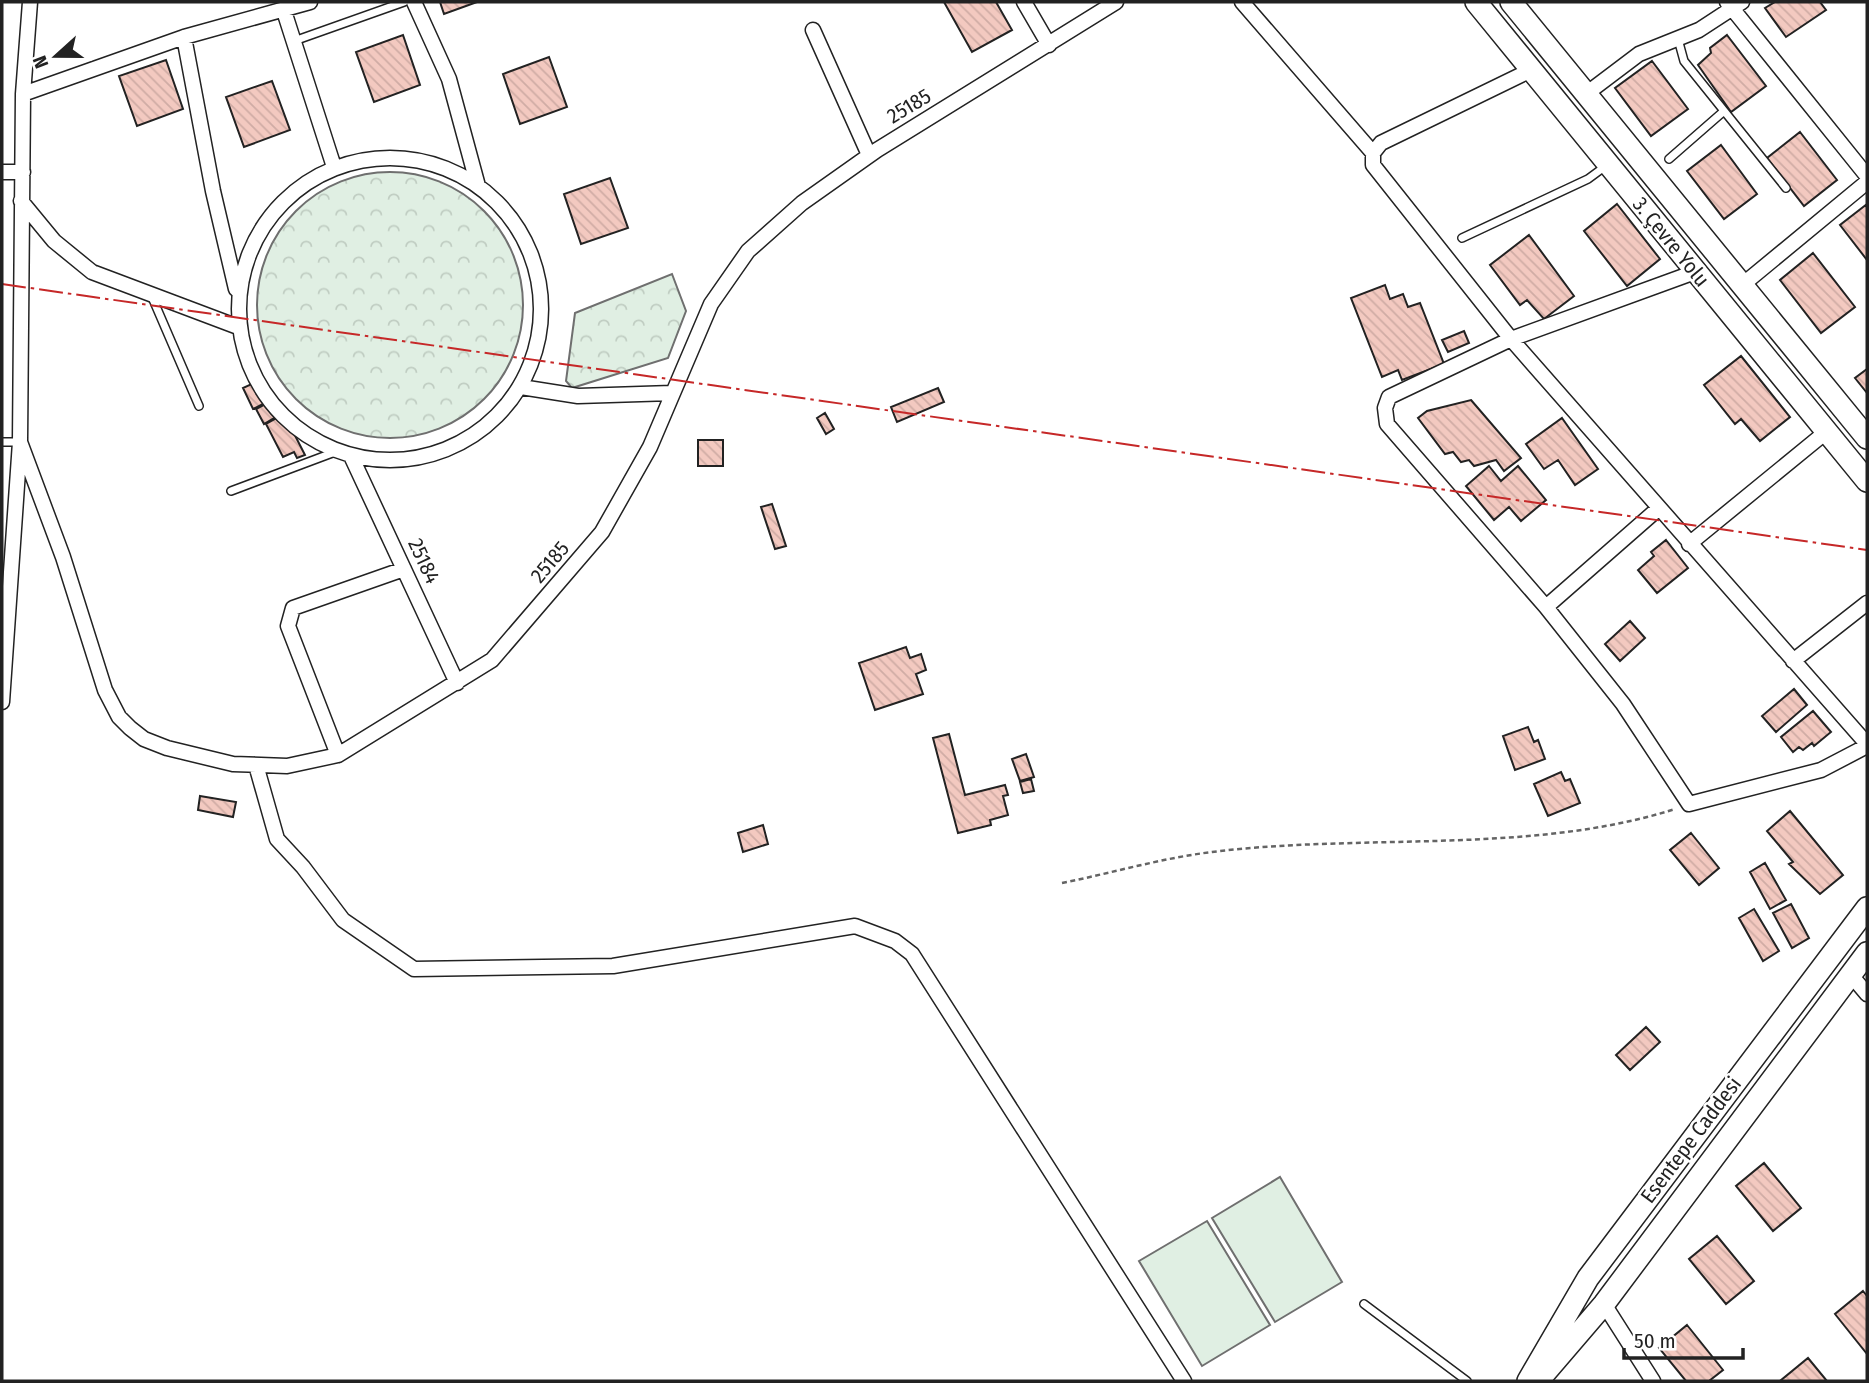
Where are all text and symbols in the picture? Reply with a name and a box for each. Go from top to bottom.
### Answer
north arrow [21,21,91,91]
text: N [28,52,53,71]
street label: 25185 [883,83,935,129]
street label: 3. Çevre Yolu [1627,192,1715,292]
street label: 25184 [402,534,446,588]
street label: 25185 [525,536,575,588]
street label: Esentepe Caddesi [1635,1072,1747,1208]
scale bar [1624,1316,1743,1360]
text: 50 m [1634,1328,1676,1354]

